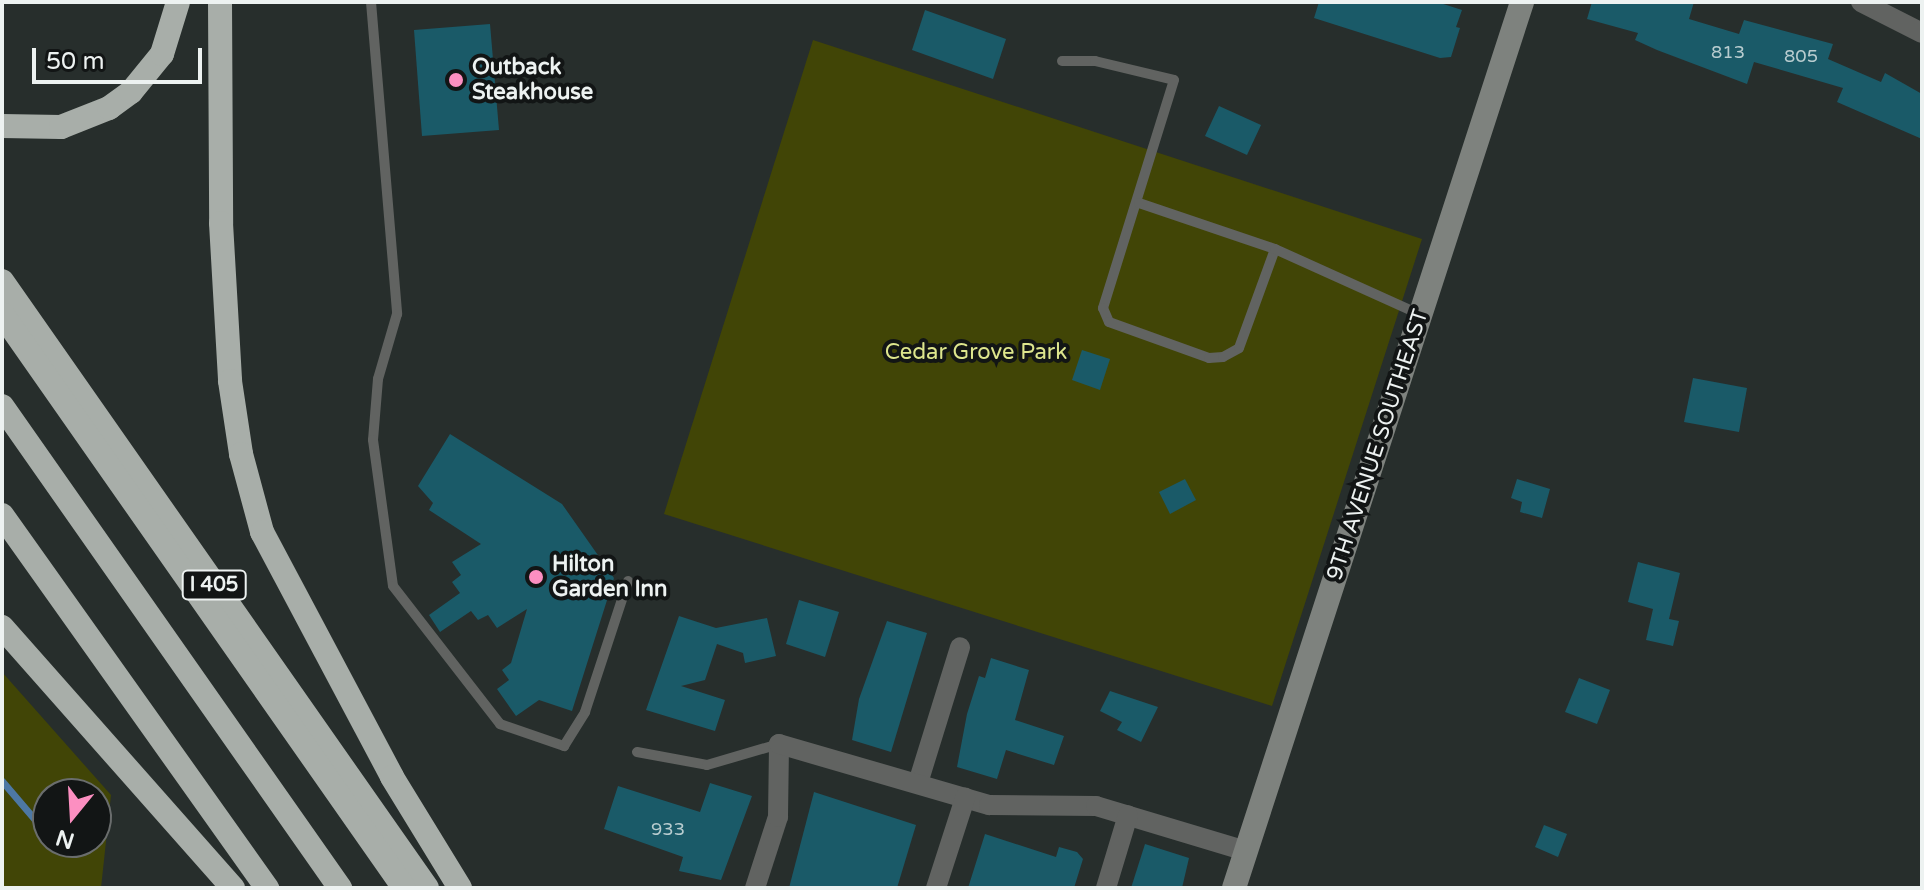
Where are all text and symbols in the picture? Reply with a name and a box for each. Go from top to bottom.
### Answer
scale bar [36,32,206,82]
house number: 813 [1711,41,1745,63]
house number: 805 [1784,45,1818,67]
text: 50 m [46,47,104,76]
place label: Outback Steakhouse [472,54,593,106]
marker: Outback Steakhouse [447,71,465,89]
street label: 9TH AVENUE SOUTHEAST [1322,306,1434,584]
park label: Cedar Grove Park [885,340,1067,366]
place label: Hilton Garden Inn [552,551,667,602]
marker: Hilton Garden Inn [527,568,545,586]
road number: I 405 [180,569,248,601]
north arrow [32,778,112,858]
house number: 933 [651,818,685,840]
text: N [53,824,78,854]

